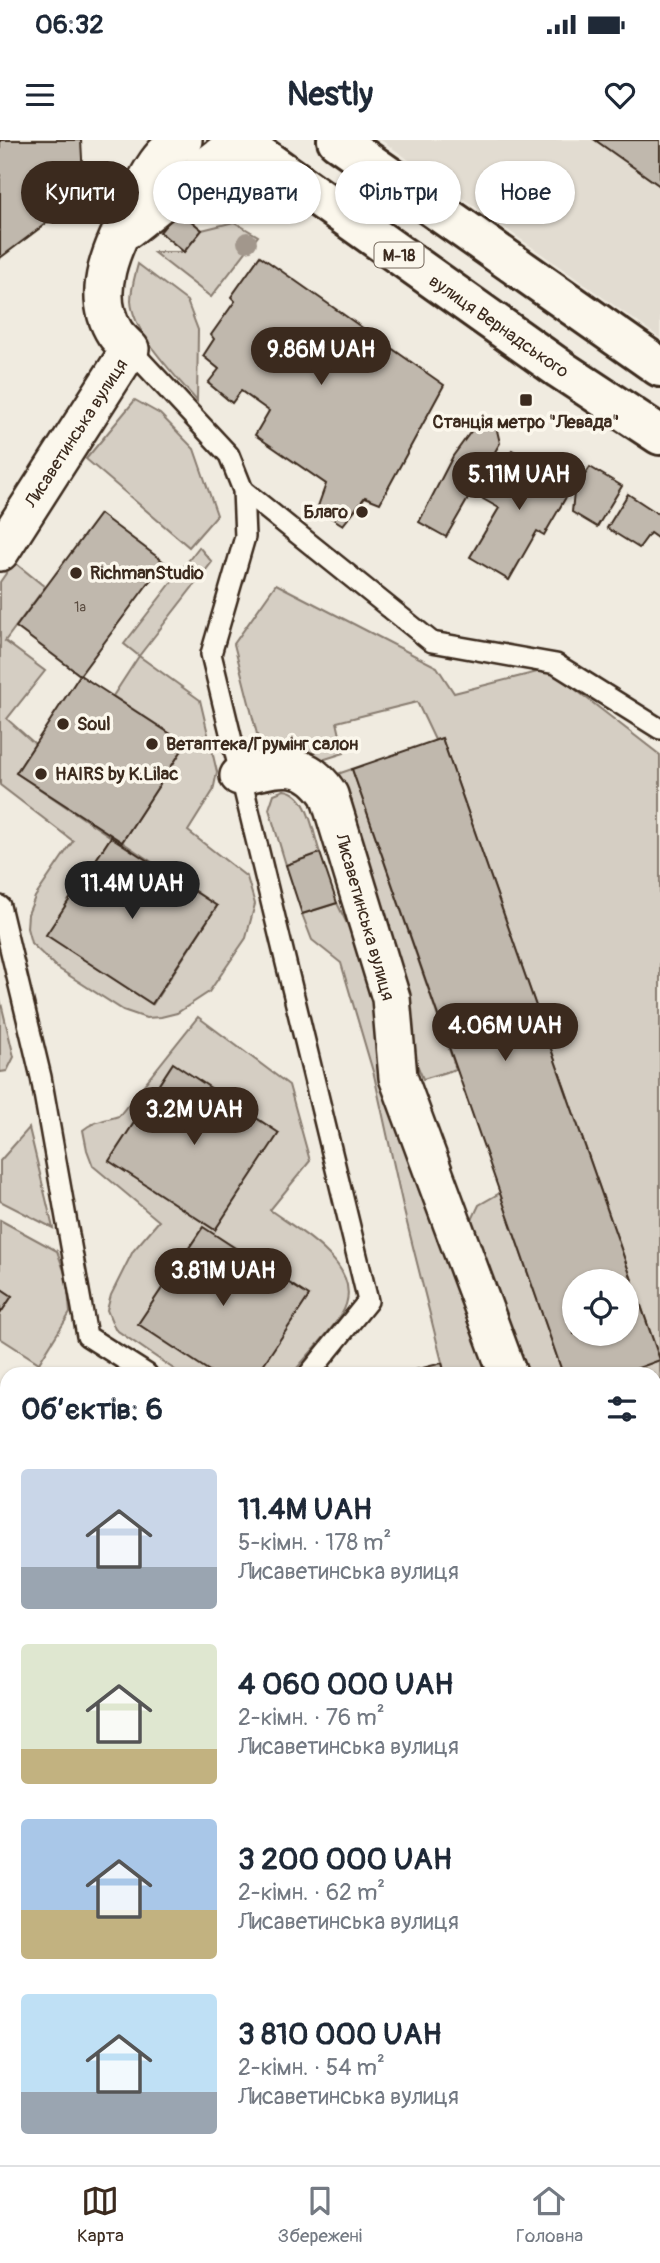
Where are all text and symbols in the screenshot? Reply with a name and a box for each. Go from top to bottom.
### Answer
text: 06:32 [35,9,104,41]
text: Nestly [287,75,373,115]
icon: menu [21,76,59,114]
icon: heart [601,76,639,114]
chip: Купити [21,161,139,224]
chip: Орендувати [153,161,321,224]
chip: Фільтри [335,161,461,224]
chip: Нове [475,161,575,224]
road number: М-18 [374,242,424,267]
street label: вулиця Вернадського [424,270,573,383]
pin: 9.86M UAH [241,328,401,387]
text: 9.86M UAH [267,335,375,364]
street label: Лисаветинська вулиця [19,355,133,513]
marker: Станція метро "Левада" [518,392,534,408]
place label: Станція метро "Левада" [433,411,619,434]
pin: 5.11M UAH [439,452,599,512]
text: 5.11M UAH [468,460,570,489]
place label: Благо [304,501,348,524]
marker: Благо [354,504,370,520]
place label: RichmanStudio [90,562,204,585]
marker: RichmanStudio [68,565,84,581]
house number: 1а [74,599,86,616]
place label: Soul [77,713,111,736]
marker: Soul [55,716,71,732]
place label: Ветаптека/Грумінг салон [166,733,358,756]
marker: Ветаптека/Грумінг салон [144,736,160,752]
place label: HAIRS by K.Lilac [55,763,178,786]
marker: HAIRS by K.Lilac [33,766,49,782]
street label: Лисаветинська вулиця [329,830,399,1003]
pin: 11.4M UAH [52,862,212,921]
text: 11.4M UAH [81,869,183,898]
pin: 4.06M UAH [425,1004,585,1063]
text: 4.06M UAH [448,1011,562,1040]
pin: 3.2M UAH [122,1088,266,1147]
text: 3.2M UAH [146,1095,243,1124]
pin: 3.81M UAH [143,1248,303,1308]
text: 3.81M UAH [171,1256,275,1285]
map controls [562,1269,639,1346]
button: locate [562,1269,639,1346]
icon: filters [603,1390,641,1428]
text: Об’єктів: 6 [21,1391,163,1428]
text: 11.4M UAH [238,1491,372,1528]
icon: home [77,1497,161,1581]
text: 5-кімн. · 178 m² [238,1528,391,1557]
text: Лисаветинська вулиця [238,1557,459,1586]
text: 4 060 000 UAH [238,1666,453,1703]
icon: home [77,1672,161,1756]
text: 2-кімн. · 76 m² [238,1703,385,1732]
text: Лисаветинська вулиця [238,1732,459,1761]
text: 3 200 000 UAH [238,1841,452,1878]
icon: home [77,1847,161,1931]
text: 2-кімн. · 62 m² [238,1878,385,1907]
text: Лисаветинська вулиця [238,1907,459,1936]
text: 3 810 000 UAH [238,2016,441,2053]
icon: home [77,2022,161,2106]
text: 2-кімн. · 54 m² [238,2053,385,2082]
text: Лисаветинська вулиця [238,2082,459,2111]
tab: Карта [77,2182,124,2248]
tab: Збережені [278,2182,362,2248]
tab: Головна [516,2182,583,2248]

